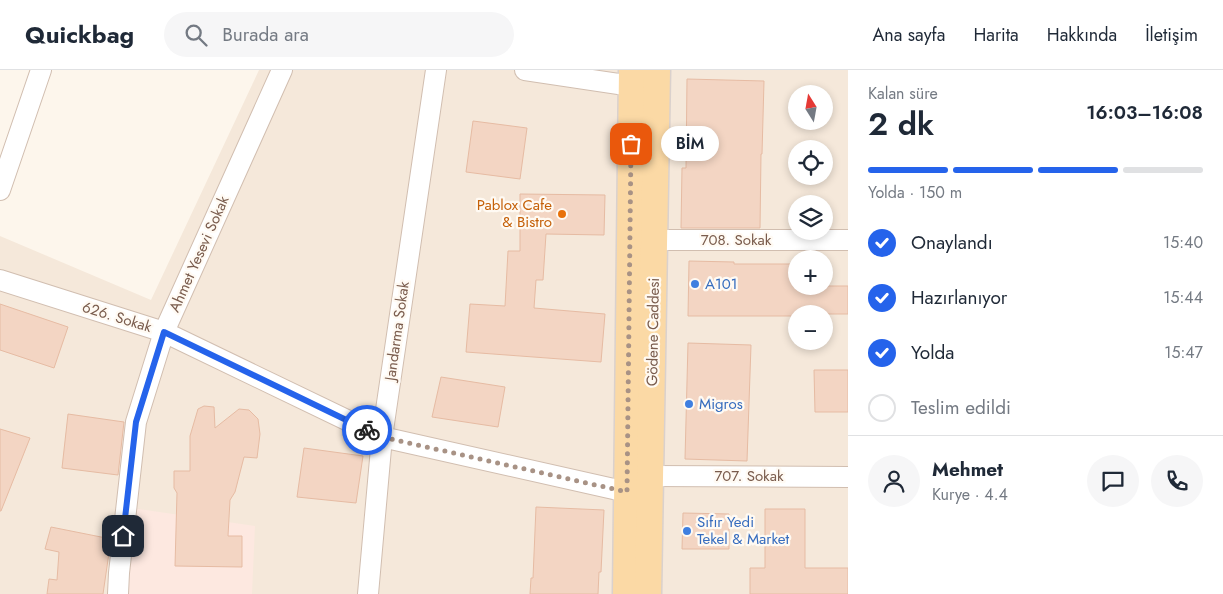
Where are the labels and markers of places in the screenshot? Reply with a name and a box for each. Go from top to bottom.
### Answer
pin [610,123,652,165]
callout: BİM [661,126,718,162]
place label: Pablox Cafe & Bistro [477,194,552,233]
marker: Pablox Cafe & Bistro [556,208,568,220]
place label: A101 [705,273,737,295]
marker: A101 [689,278,701,290]
place label: Migros [699,393,743,415]
marker: Migros [683,398,695,410]
place label: Sıfır Yedi Tekel & Market [697,511,789,550]
pin [102,515,144,557]
marker: Sıfır Yedi Tekel & Market [681,525,693,537]

